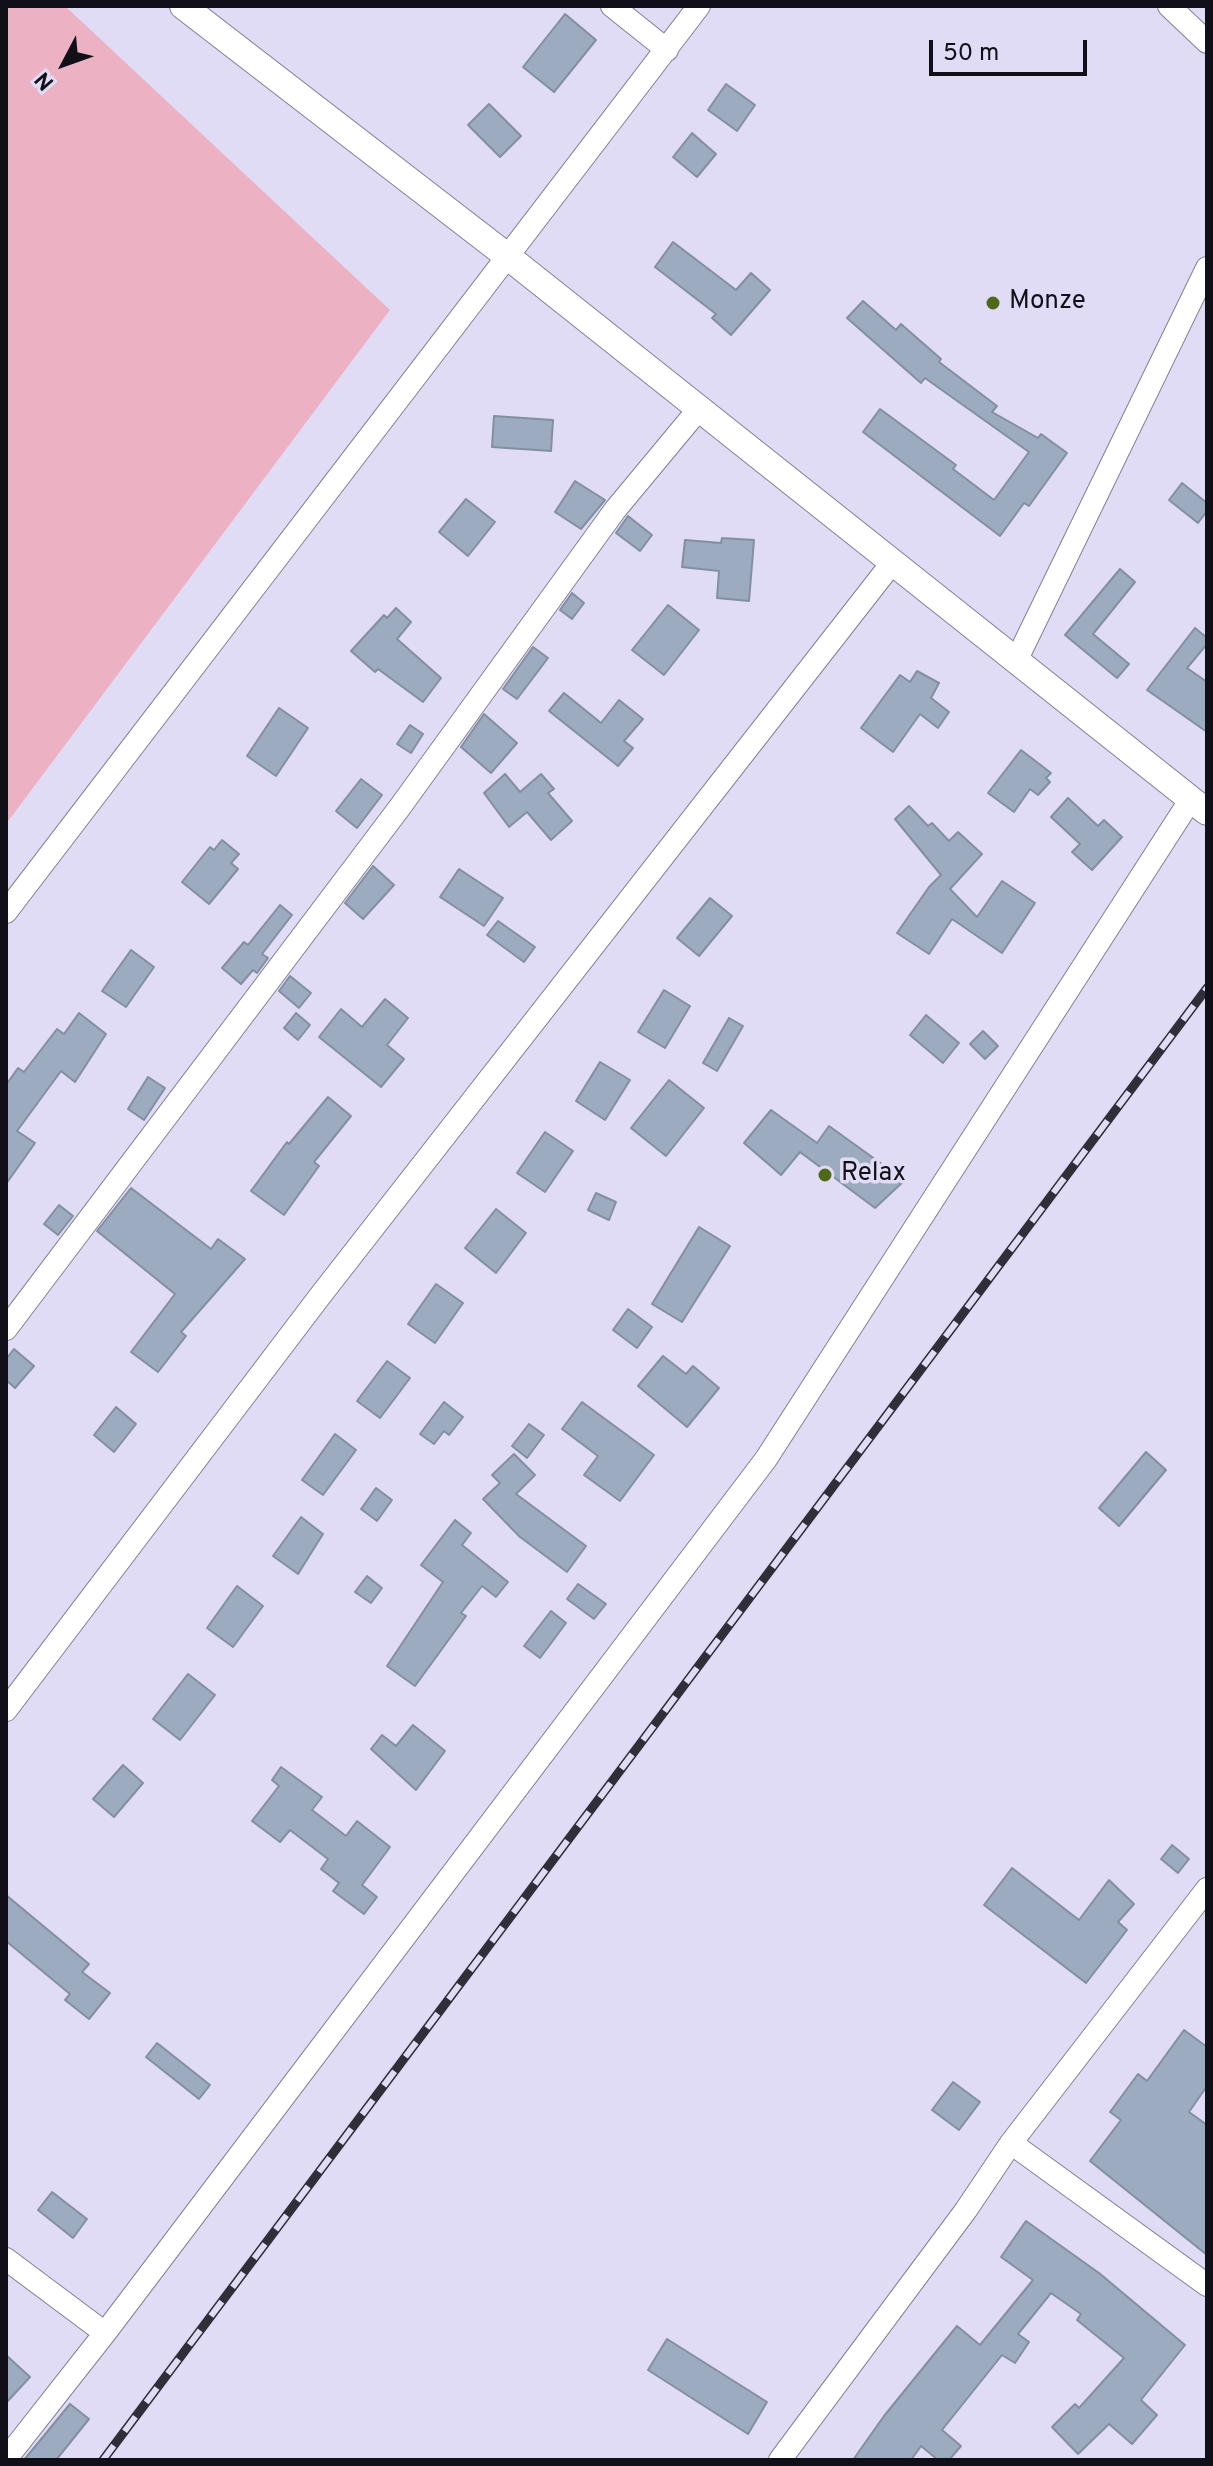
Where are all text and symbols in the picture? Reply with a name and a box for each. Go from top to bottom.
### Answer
north arrow [24,24,104,104]
scale bar [933,24,1091,74]
text: 50 m [943,39,999,69]
text: N [30,65,61,95]
place label: Monze [1009,287,1086,319]
marker: Monze [984,294,1002,312]
place label: Relax [841,1159,906,1191]
marker: Relax [816,1166,834,1184]

